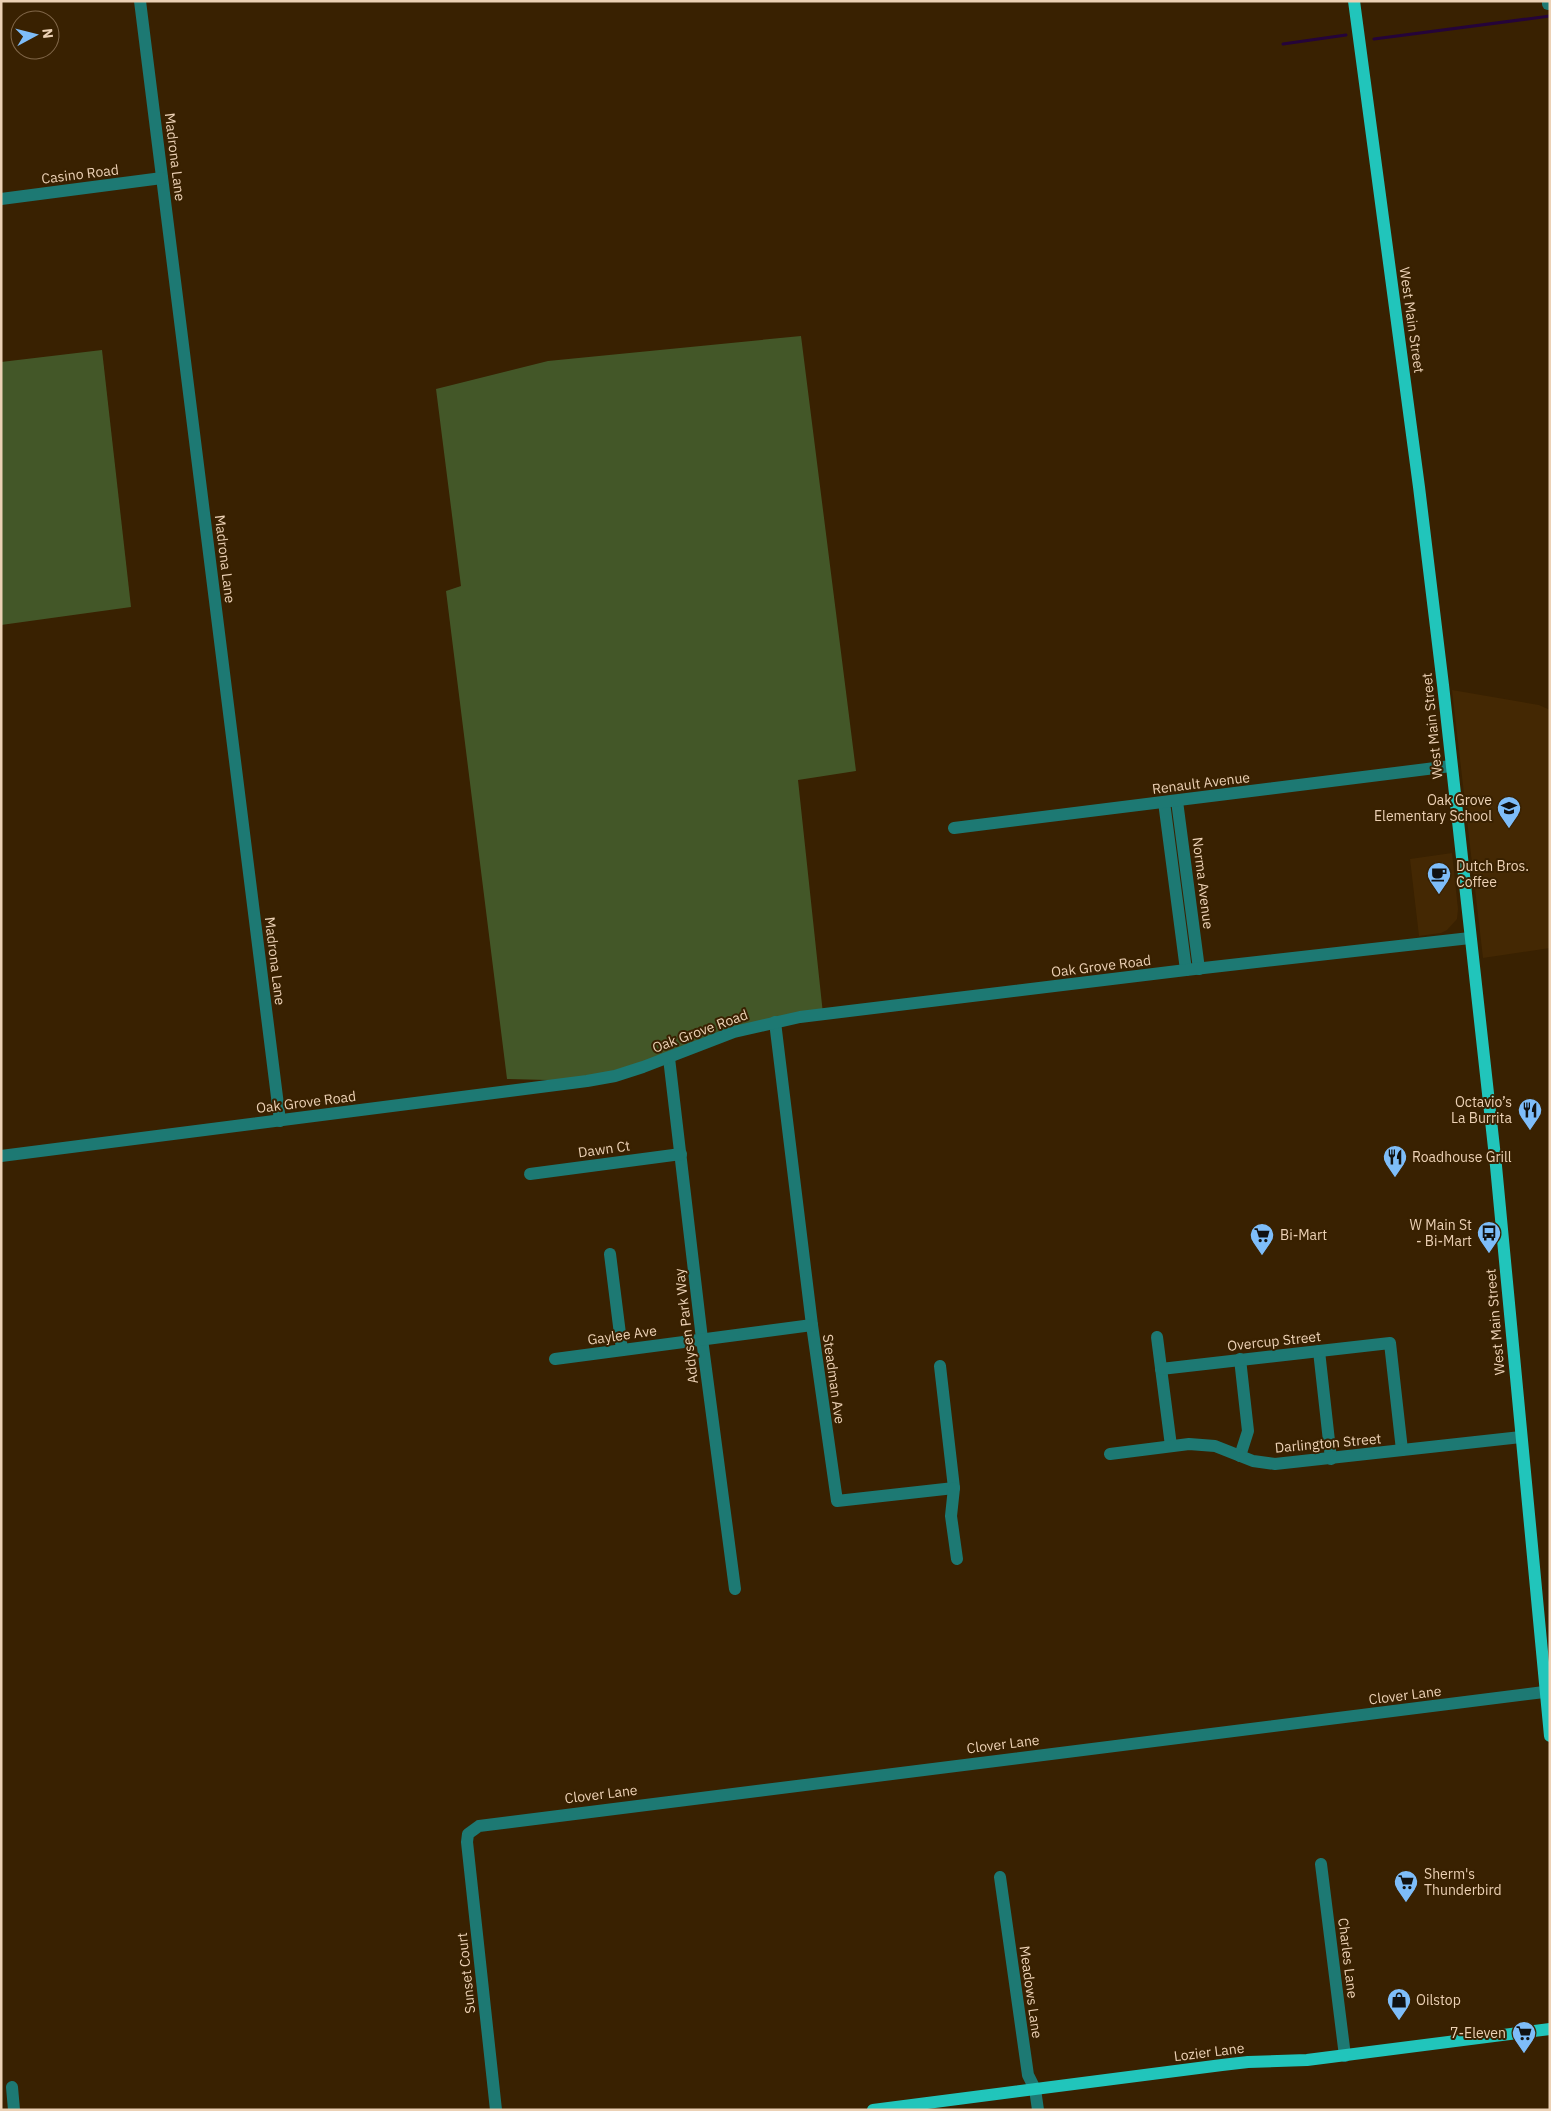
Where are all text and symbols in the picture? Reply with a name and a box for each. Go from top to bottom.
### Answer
north arrow [10,10,60,60]
text: N [38,27,57,40]
street label: Madrona Lane [161,112,189,202]
street label: Casino Road [40,160,120,188]
street label: West Main Street [1396,266,1428,374]
street label: Madrona Lane [211,514,239,604]
street label: West Main Street [1417,672,1447,780]
street label: Renault Avenue [1151,768,1251,798]
place label: Oak Grove Elementary School [1374,791,1492,825]
school or university icon: Oak Grove Elementary School [1496,795,1522,829]
street label: Norma Avenue [1188,836,1218,930]
place label: Dutch Bros. Coffee [1456,857,1529,891]
cafe icon: Dutch Bros. Coffee [1426,861,1452,895]
street label: Madrona Lane [261,916,289,1006]
street label: Oak Grove Road [1050,951,1152,981]
street label: Oak Grove Road [650,1005,750,1057]
street label: Oak Grove Road [255,1087,357,1117]
place label: Octavio’s La Burrita [1451,1093,1513,1127]
restaurant icon: Octavio’s La Burrita [1517,1097,1543,1131]
street label: Dawn Ct [577,1136,631,1162]
restaurant icon: Roadhouse Grill [1382,1144,1408,1178]
place label: Roadhouse Grill [1412,1148,1512,1166]
place label: W Main St - Bi-Mart [1410,1216,1472,1250]
bus stop icon: W Main St - Bi-Mart [1476,1220,1502,1254]
supermarket icon: Bi-Mart [1249,1222,1275,1256]
place label: Bi-Mart [1280,1226,1327,1244]
street label: Addysen Park Way [670,1267,702,1385]
street label: West Main Street [1481,1268,1509,1376]
street label: Gaylee Ave [586,1321,658,1349]
street label: Overcup Street [1226,1327,1322,1355]
street label: Steadman Ave [819,1333,849,1425]
street label: Darlington Street [1274,1429,1382,1457]
street label: Clover Lane [1368,1682,1443,1708]
street label: Clover Lane [966,1731,1041,1757]
street label: Clover Lane [564,1781,639,1807]
place label: Sherm's Thunderbird [1424,1865,1502,1899]
supermarket icon: Sherm's Thunderbird [1393,1869,1419,1903]
street label: Charles Lane [1334,1917,1362,2000]
street label: Sunset Court [453,1932,479,2014]
street label: Meadows Lane [1016,1945,1046,2040]
shop icon: Oilstop [1386,1987,1412,2021]
place label: Oilstop [1416,1991,1461,2009]
supermarket icon: 7-Eleven [1511,2020,1537,2054]
place label: 7-Eleven [1450,2024,1506,2042]
street label: Lozier Lane [1173,2039,1246,2065]

